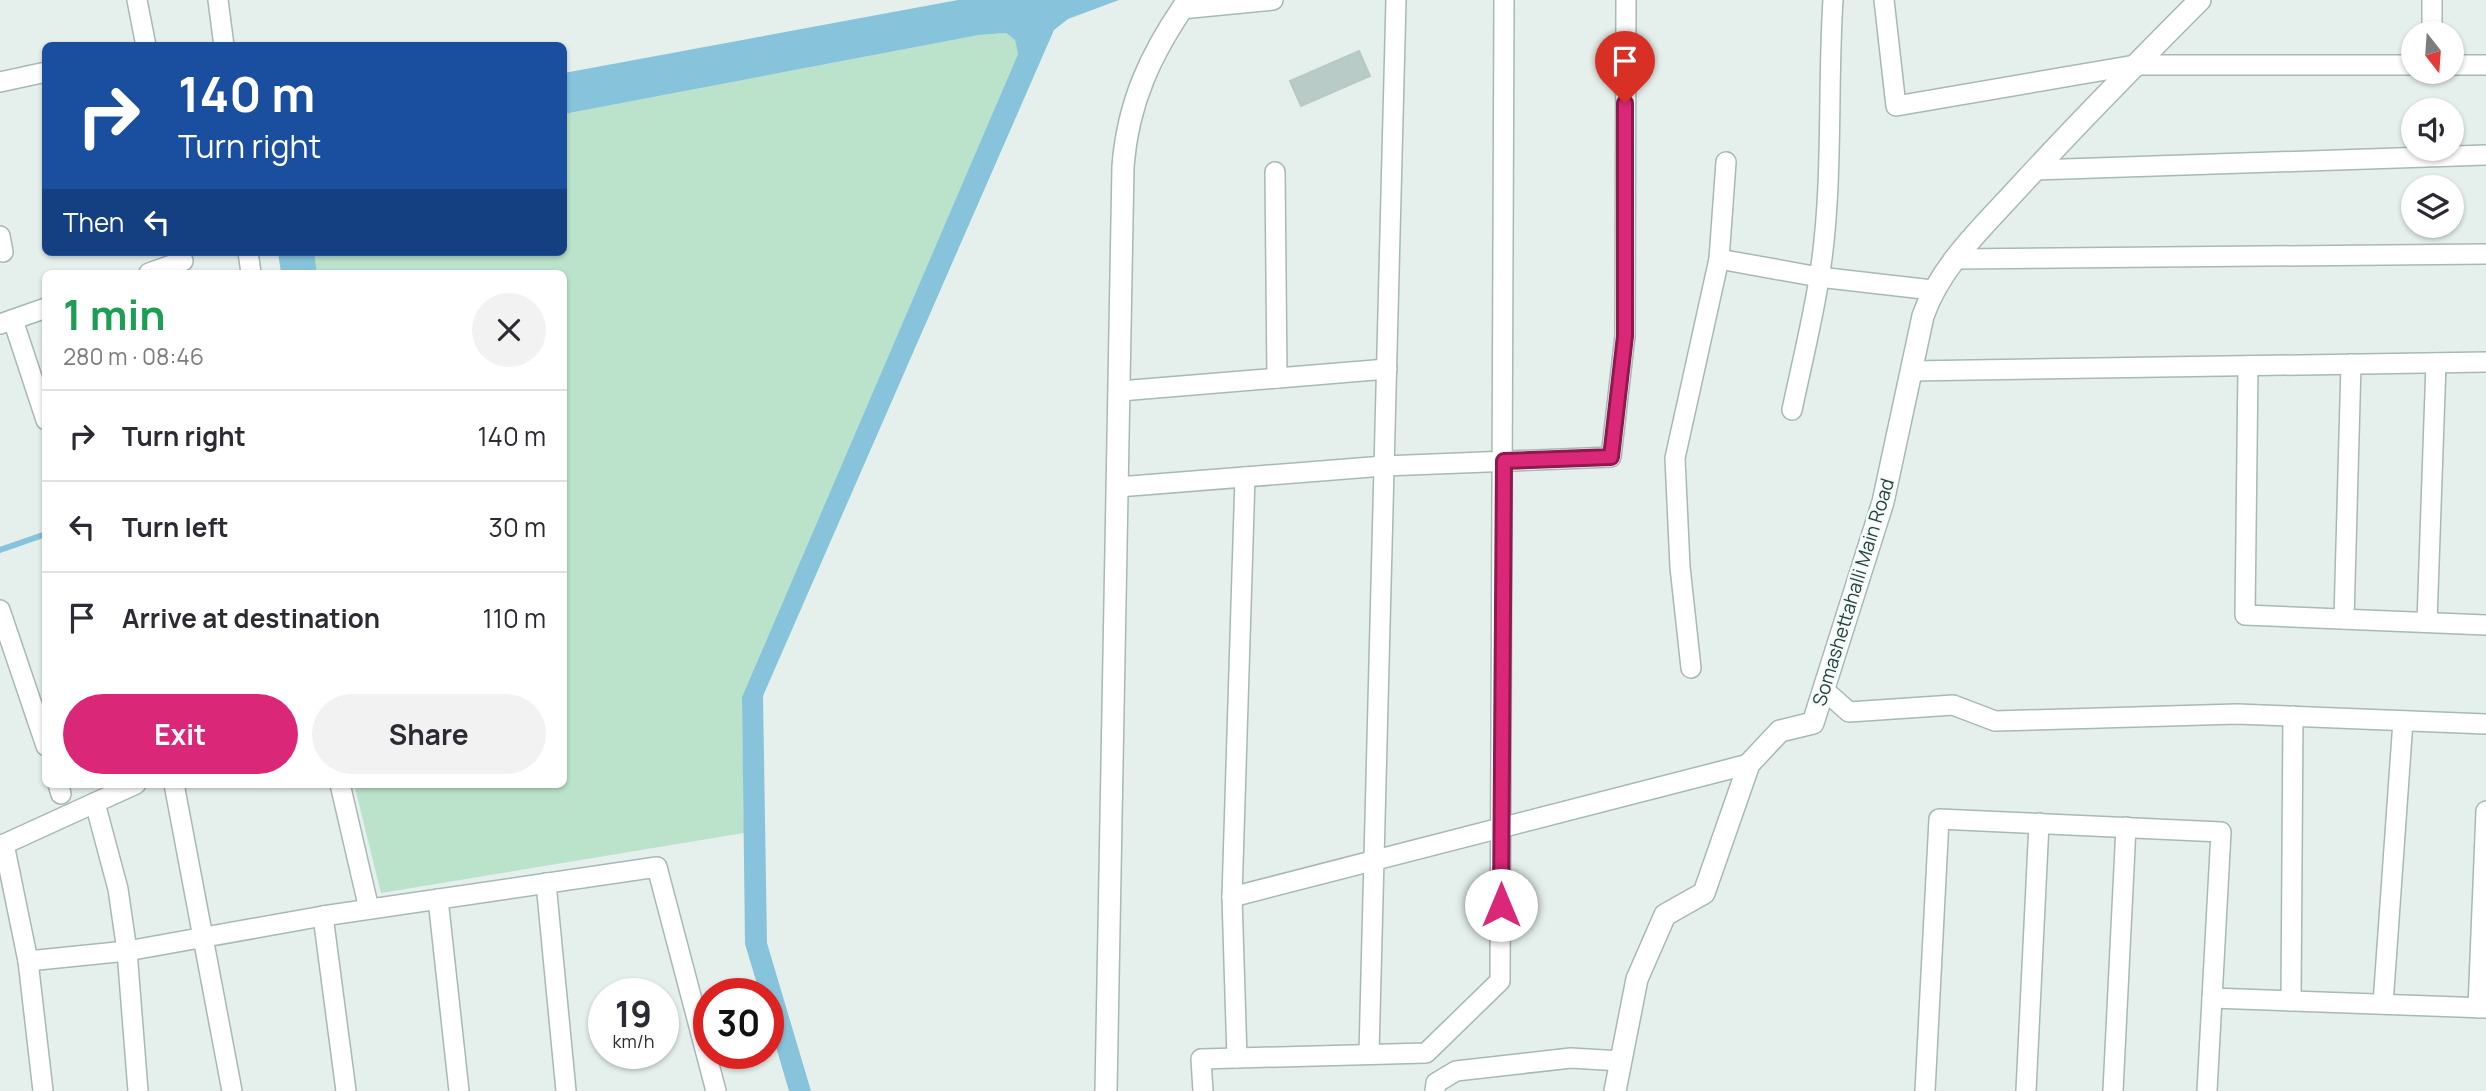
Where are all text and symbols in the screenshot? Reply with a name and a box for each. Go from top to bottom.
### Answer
north arrow [2401,21,2464,84]
map controls [2401,21,2464,238]
pin [1595,31,1655,103]
icon: arrive [1606,42,1644,80]
text: 140 m [178,60,315,127]
icon: right [63,70,154,161]
button: sound [2401,98,2464,161]
text: Turn right [178,124,321,168]
button: layers [2401,175,2464,238]
icon: left [138,203,176,241]
text: Then [63,204,124,240]
text: 1 min [63,285,166,343]
button: close [472,293,546,367]
text: 280 m · 08:46 [63,340,204,372]
icon: right [63,417,101,455]
text: Turn right [122,418,246,454]
text: 140 m [477,418,546,454]
street label: Somashettahalli Main Road [1806,475,1900,709]
icon: left [63,508,101,546]
text: Turn left [122,509,229,545]
text: 30 m [489,509,546,545]
icon: arrive [63,599,101,637]
text: Arrive at destination [122,600,380,636]
text: 110 m [483,600,546,636]
button: Exit [63,694,298,774]
button: Share [312,694,546,774]
position arrow [1464,868,1538,942]
speed limit sign: 30 [693,978,784,1069]
text: 19 [615,990,652,1038]
text: km/h [613,1029,654,1053]

